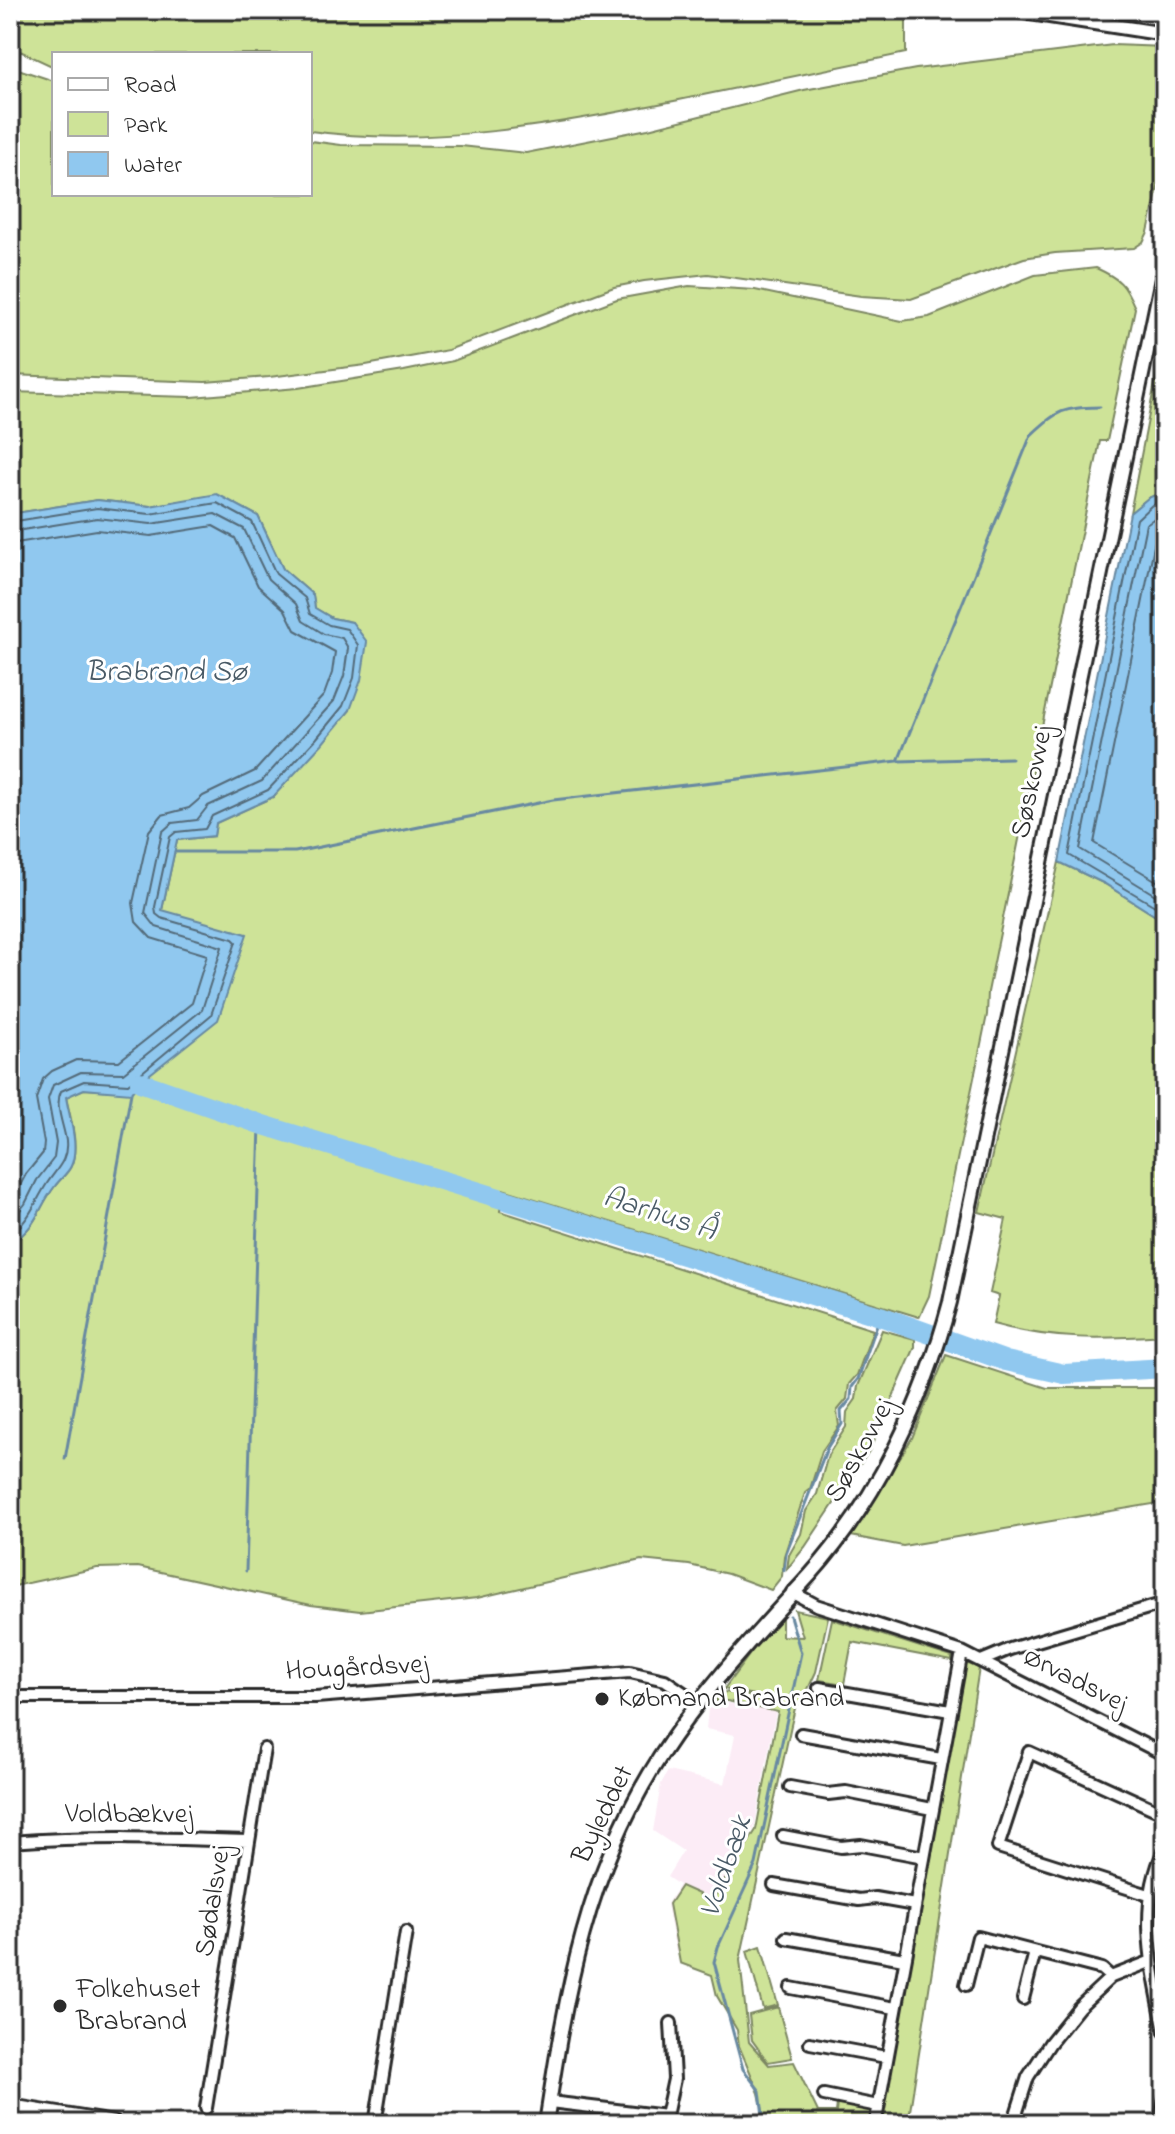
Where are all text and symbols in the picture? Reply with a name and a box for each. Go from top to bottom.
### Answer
legend [52,52,312,196]
text: Road [124,69,177,104]
text: Park [124,109,168,144]
text: Water [124,149,182,184]
water label: Brabrand Sø [85,651,249,695]
street label: Søskovvej [1001,721,1065,842]
water label: Aarhus Å [597,1176,723,1254]
street label: Søskovvej [815,1390,907,1511]
street label: Ørvadsvej [1015,1637,1136,1725]
street label: Hougårdsvej [285,1645,431,1693]
place label: Købmand Brabrand [618,1679,845,1720]
marker: Købmand Brabrand [593,1690,611,1708]
street label: Byleddet [562,1759,645,1872]
street label: Voldbækvej [64,1795,194,1836]
water label: Voldbæk [689,1808,765,1924]
street label: Sødalsvej [185,1841,243,1960]
place label: Folkehuset Brabrand [75,1970,200,2043]
marker: Folkehuset Brabrand [51,1997,69,2015]

